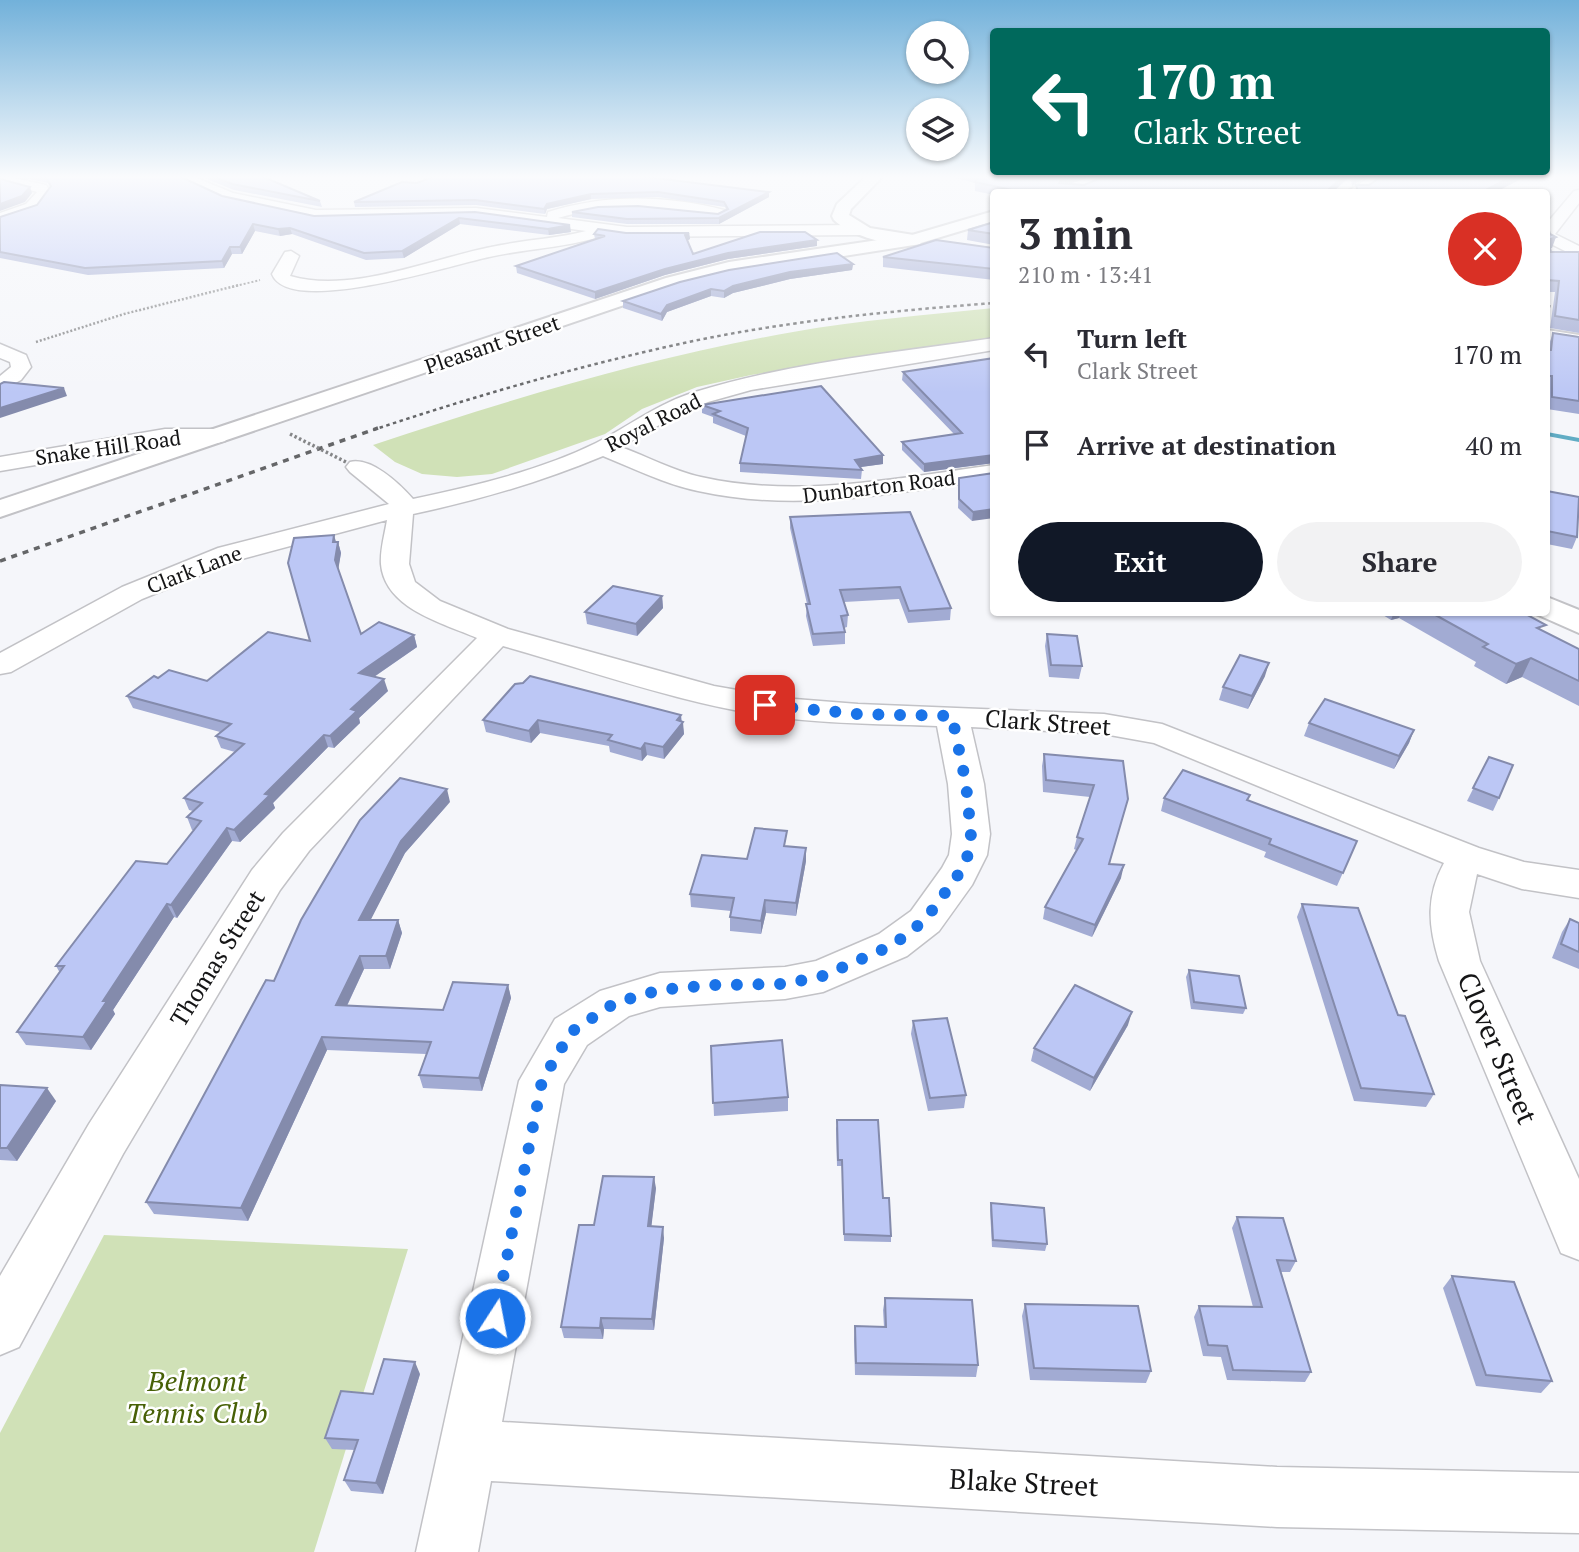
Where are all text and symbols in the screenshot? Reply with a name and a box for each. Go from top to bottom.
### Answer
map controls [906,21,969,161]
button: search [906,21,969,84]
text: 170 m [1133,48,1275,113]
icon: left [1018,56,1109,147]
button: layers [906,98,969,161]
text: Clark Street [1133,111,1301,153]
text: 3 min [1018,205,1133,261]
button: close [1448,212,1522,286]
text: 210 m · 13:41 [1018,259,1153,290]
street label: Pleasant Street [421,308,563,380]
text: Turn left [1077,321,1187,355]
icon: left [1018,335,1056,373]
text: 170 m [1452,337,1522,371]
text: Clark Street [1077,355,1198,386]
street label: Royal Road [600,386,706,458]
street label: Snake Hill Road [33,423,183,471]
icon: arrive [1018,426,1056,464]
text: Arrive at destination [1077,428,1336,462]
text: 40 m [1466,428,1522,462]
street label: Dunbarton Road [801,463,957,509]
button: Exit [1018,522,1263,602]
button: Share [1277,522,1522,602]
street label: Clark Lane [142,538,246,600]
pin [735,675,795,735]
icon: arrive [746,686,784,724]
street label: Clark Street [984,702,1112,742]
street label: Thomas Street [162,884,272,1032]
street label: Clover Street [1449,966,1547,1130]
position arrow [458,1281,532,1355]
park label: Belmont Tennis Club [126,1362,268,1431]
street label: Blake Street [948,1460,1100,1504]

